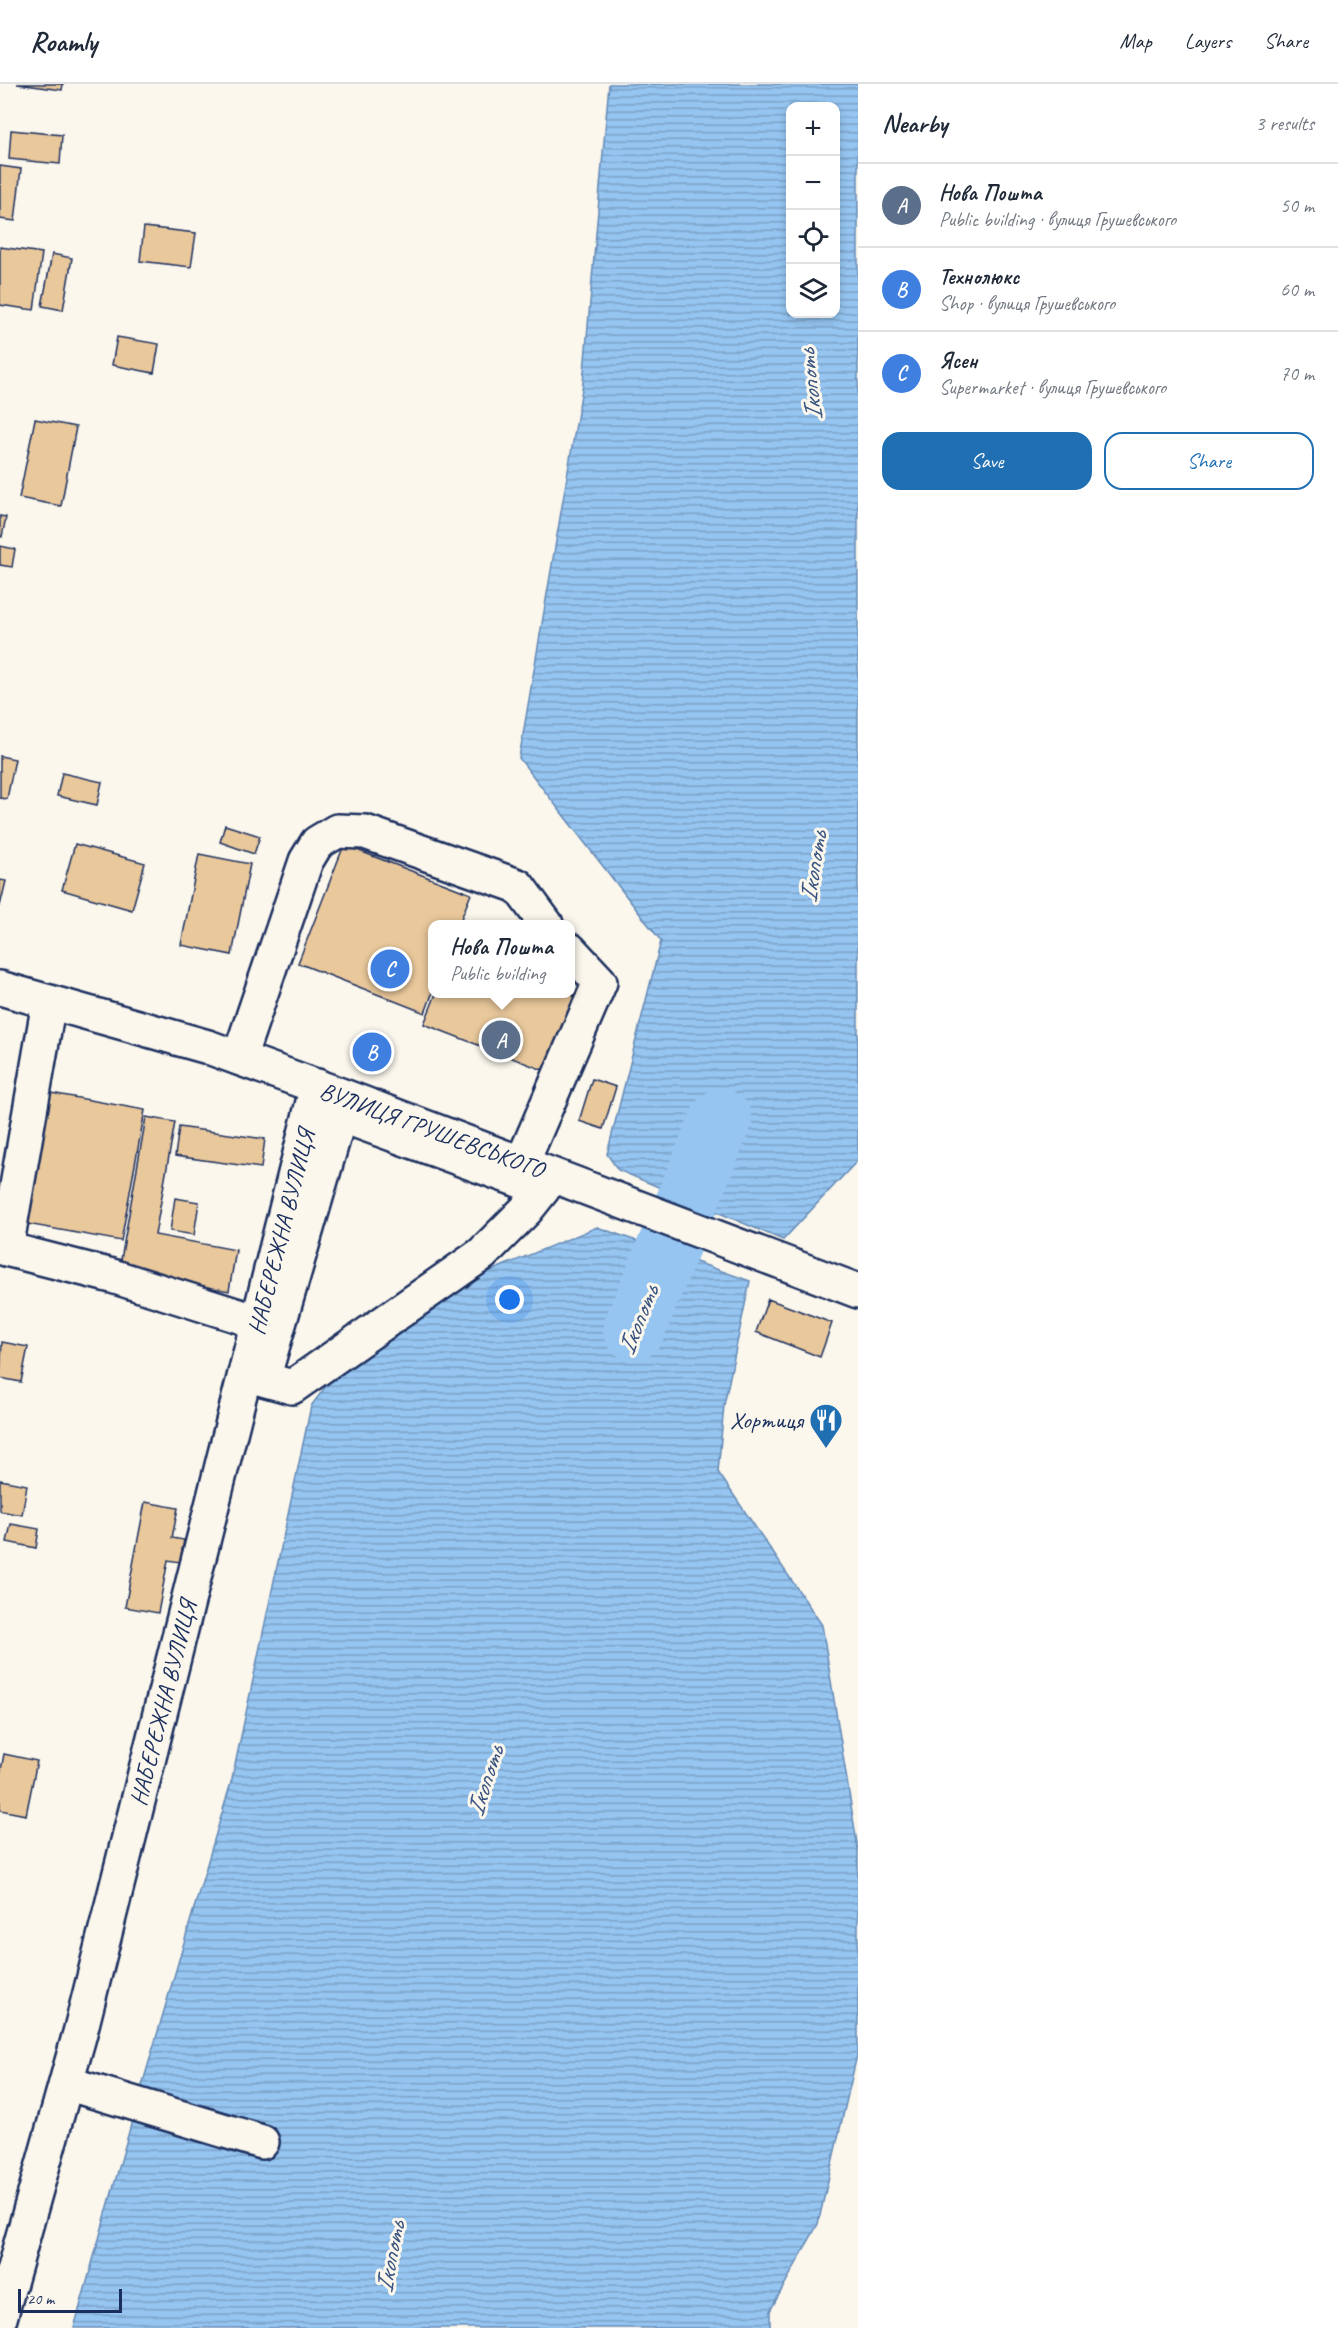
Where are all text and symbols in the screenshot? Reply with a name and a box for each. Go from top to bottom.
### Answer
text: Roamly [30,24,97,59]
text: Map [1119,28,1152,54]
text: Layers [1185,28,1231,54]
text: Share [1264,28,1308,54]
map controls [786,102,840,318]
button: + [786,102,840,156]
text: Nearby [882,107,947,140]
text: 3 results [1255,111,1314,136]
button: − [786,156,840,210]
text: Нова Пошта [939,179,1042,207]
text: A [896,193,907,218]
text: 50 m [1280,193,1314,218]
text: Public building · вулиця Грушевського [939,207,1176,232]
button: locate [786,210,840,264]
text: Технолюкс [939,263,1019,291]
button: layers [786,264,840,318]
text: B [896,277,907,302]
text: 60 m [1280,277,1314,302]
text: Shop · вулиця Грушевського [939,291,1115,316]
water label: Ікопоть [790,345,830,422]
text: Ясен [939,347,977,375]
text: C [897,361,906,386]
text: 70 m [1280,361,1314,386]
text: Supermarket · вулиця Грушевського [939,375,1166,400]
button: Save [882,432,1092,490]
button: Share [1104,432,1314,490]
water label: Ікопоть [791,827,835,905]
popup [428,920,575,998]
text: Нова Пошта [450,933,553,961]
pin: C [370,946,410,992]
text: Public building [450,961,545,986]
pin: A [482,1018,520,1062]
pin: B [352,1030,392,1074]
street label: ВУЛИЦЯ ГРУШЕВСЬКОГО [316,1075,551,1186]
street label: НАБЕРЕЖНА ВУЛИЦЯ [241,1123,322,1338]
water label: Ікопоть [609,1278,668,1359]
your location [495,1285,524,1314]
restaurant icon: Хортиця [808,1402,844,1449]
place label: Хортиця [730,1405,805,1435]
street label: НАБЕРЕЖНА ВУЛИЦЯ [123,1594,204,1809]
water label: Ікопоть [458,1740,513,1820]
water label: Ікопоть [367,2216,413,2295]
scale bar [18,2286,122,2314]
text: 20 m [27,2289,54,2309]

